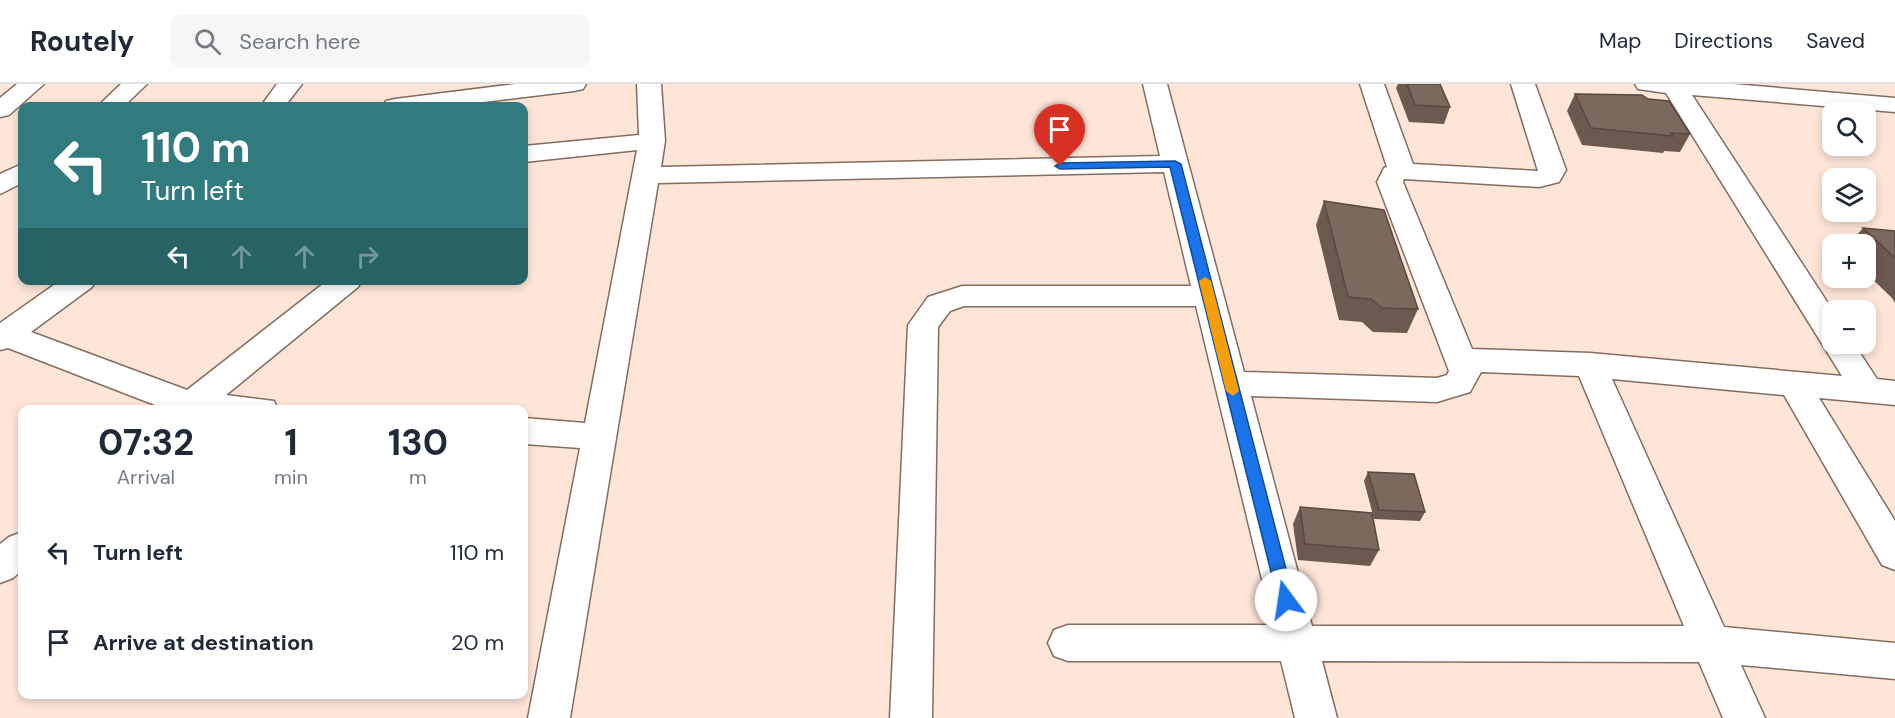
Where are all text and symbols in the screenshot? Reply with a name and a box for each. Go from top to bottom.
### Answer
search box [170,14,590,68]
text: Routely [30,23,134,60]
icon: search [191,25,224,58]
text: Search here [239,27,361,56]
text: Map [1599,27,1641,55]
text: Directions [1674,27,1773,55]
text: Saved [1806,27,1865,55]
map controls [1822,102,1876,354]
button: search [1822,102,1876,156]
pin [1034,104,1085,166]
icon: arrive [1043,113,1076,146]
text: 110 m [141,120,251,175]
icon: left [42,126,120,204]
button: layers [1822,168,1876,222]
text: Turn left [141,173,244,208]
button: + [1822,234,1876,288]
icon: left [162,240,195,273]
icon: ahead [225,240,258,273]
icon: ahead [288,240,321,273]
icon: right [351,240,384,273]
button: − [1822,300,1876,354]
text: 07:32 [98,419,194,466]
text: 1 [284,419,298,466]
text: 130 [388,419,448,466]
text: Arrival [117,464,175,490]
text: min [274,464,308,490]
text: m [409,464,427,490]
icon: left [42,536,75,569]
text: Turn left [93,538,183,567]
text: 110 m [450,538,504,567]
position arrow [1254,568,1318,632]
icon: arrive [42,626,75,659]
text: Arrive at destination [93,628,314,657]
text: 20 m [451,628,504,657]

